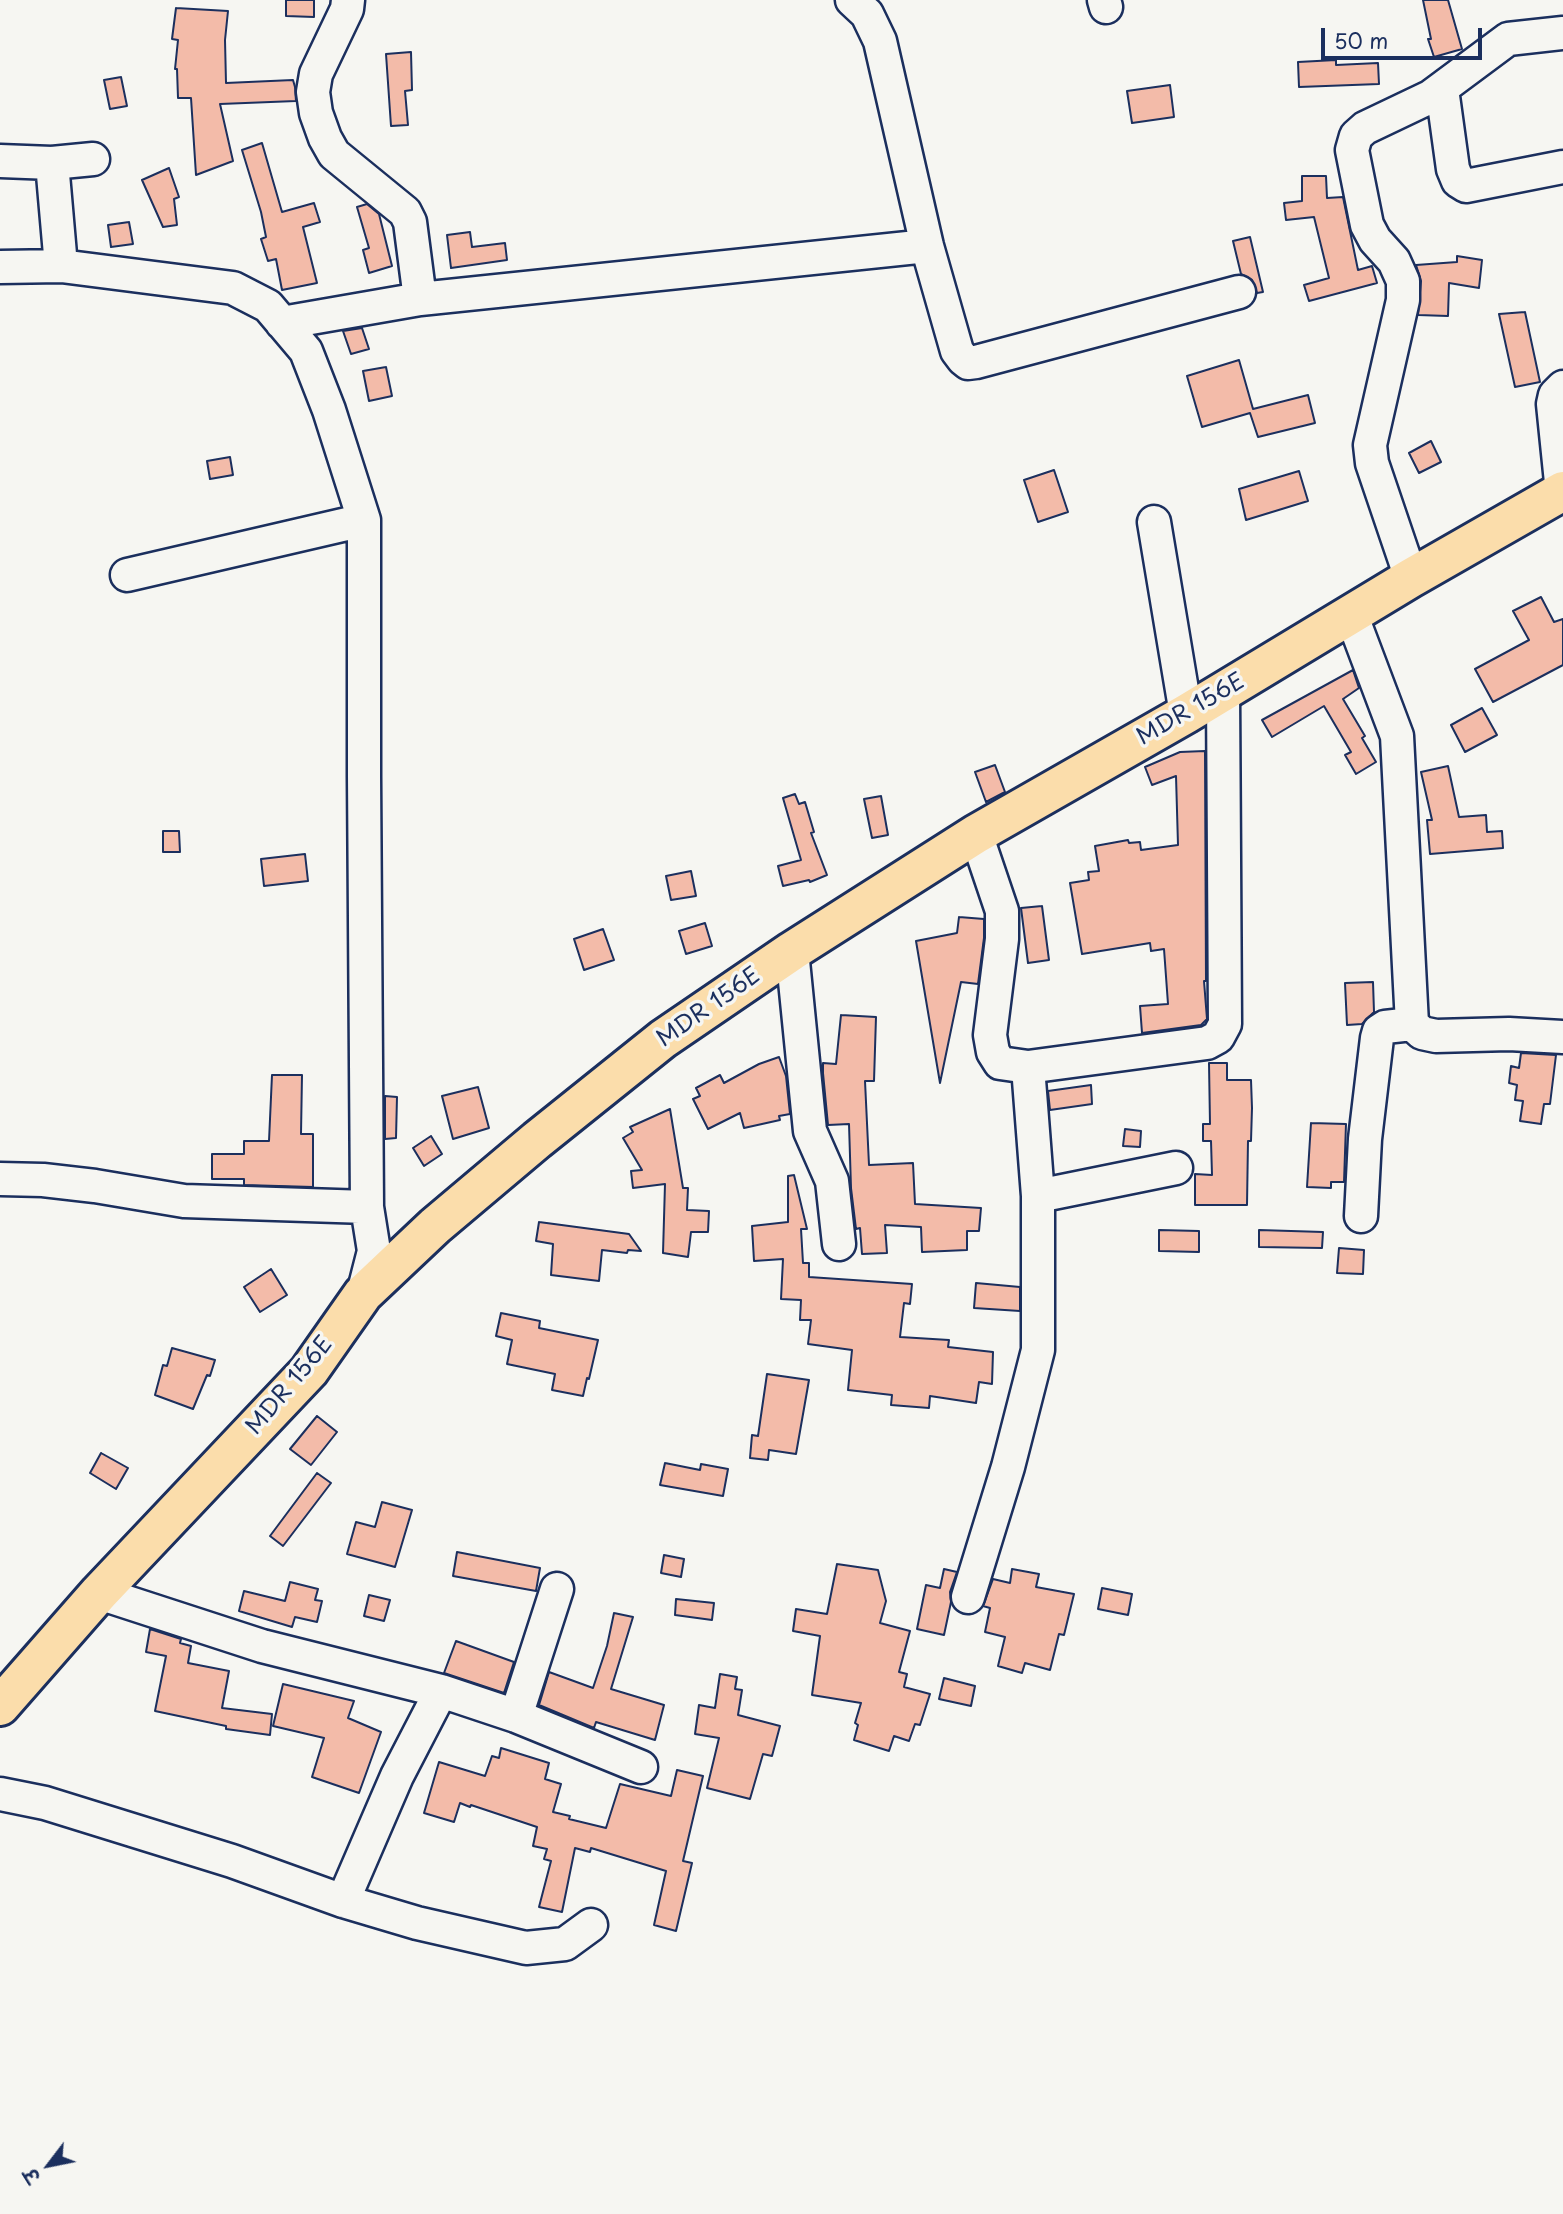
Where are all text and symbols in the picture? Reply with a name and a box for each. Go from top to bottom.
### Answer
scale bar [1325,14,1486,58]
text: 50 m [1334,24,1388,56]
street label: MDR 156E [1132,668,1250,752]
street label: MDR 156E [652,962,766,1054]
street label: MDR 156E [241,1331,339,1441]
north arrow [14,2130,84,2200]
text: उ [16,2163,46,2189]

